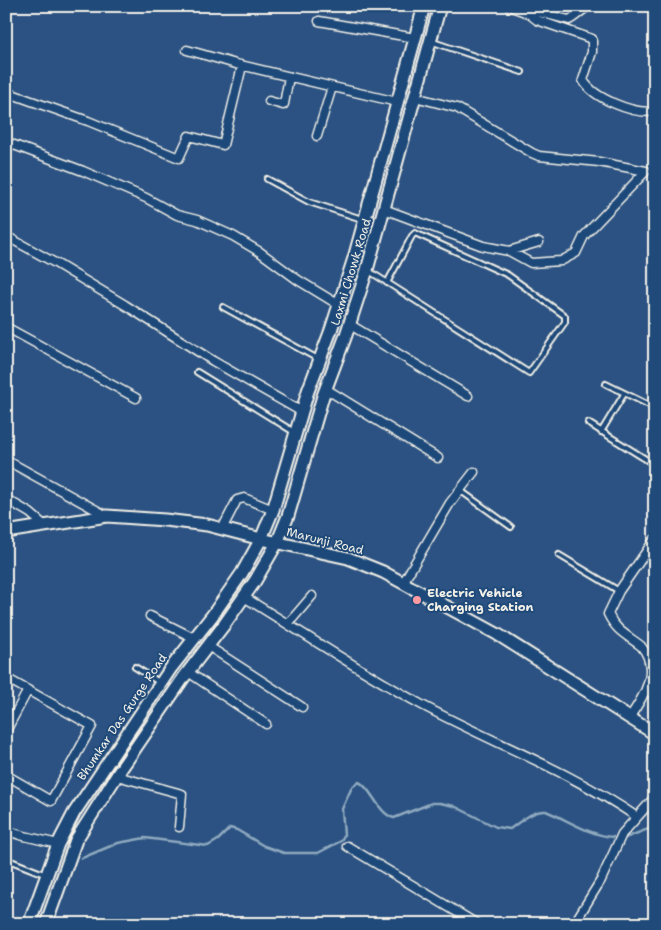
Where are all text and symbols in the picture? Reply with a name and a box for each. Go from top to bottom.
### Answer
street label: Laxmi Chowk Road [327,216,375,327]
street label: Marunji Road [285,524,366,558]
place label: Electric Vehicle Charging Station [427,585,534,615]
marker: Electric Vehicle Charging Station [411,594,423,606]
street label: Bhumkar Das Gurge Road [74,650,171,784]

